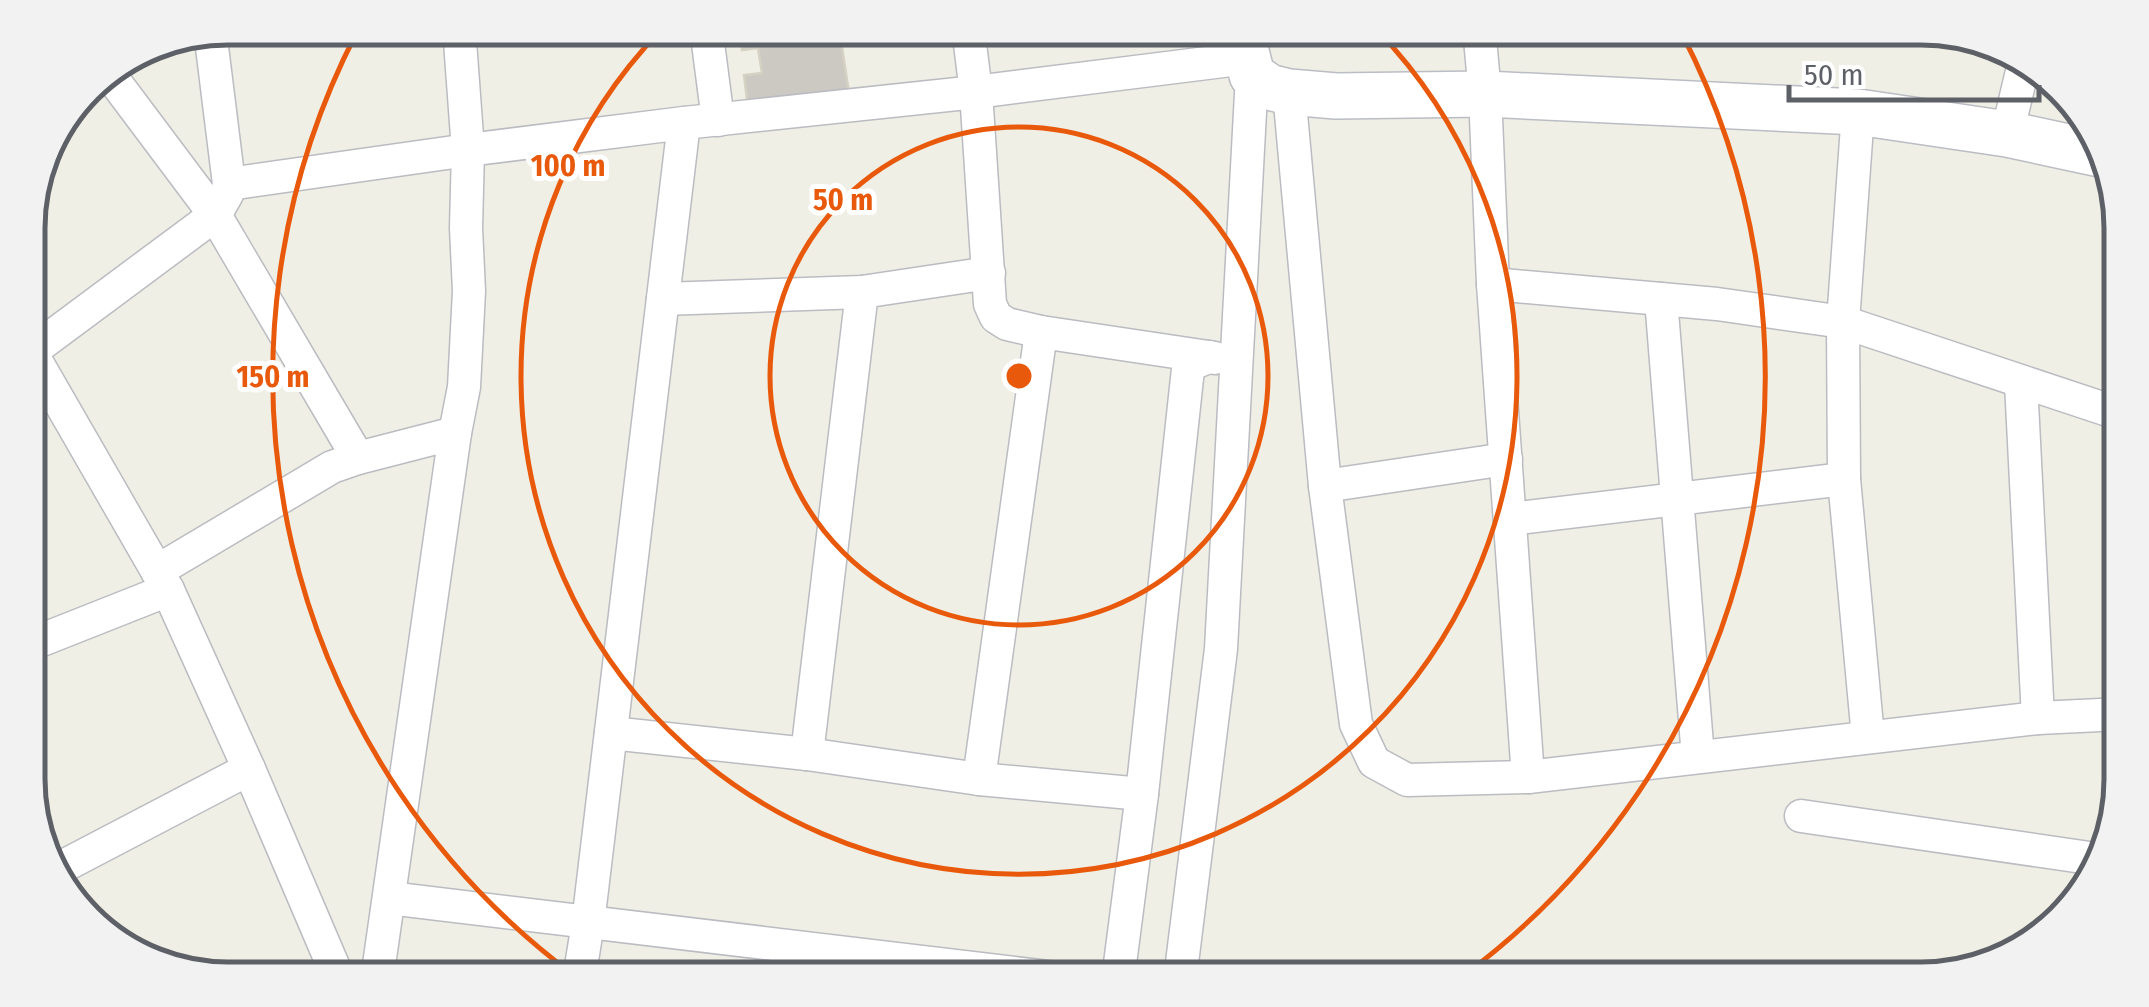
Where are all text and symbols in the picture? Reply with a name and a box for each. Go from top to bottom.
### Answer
scale bar [1789,40,2039,102]
text: 50 m [1804,57,1864,93]
text: 100 m [531,148,605,184]
text: 50 m [813,182,873,218]
centre of rings [1001,358,1037,394]
text: 150 m [237,359,309,395]

